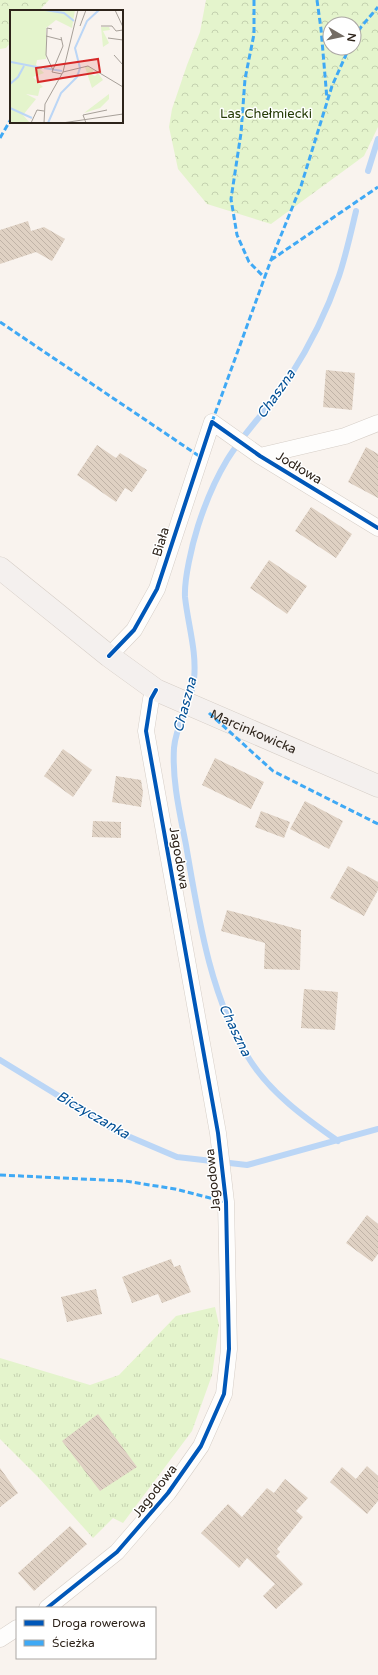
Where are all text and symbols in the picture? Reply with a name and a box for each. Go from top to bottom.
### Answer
inset map [10,10,123,123]
north arrow [322,16,362,56]
text: N [344,32,358,43]
park label: Las Chełmiecki [220,106,312,122]
water label: Chaszna [253,365,300,422]
street label: Jodłowa [273,448,325,488]
street label: Biała [149,525,173,559]
water label: Chaszna [170,675,201,734]
street label: Marcinkowicka [208,706,299,758]
street label: Jagodowa [166,826,192,890]
water label: Chaszna [215,1001,255,1060]
water label: Biczyczanka [54,1087,133,1143]
street label: Jagodowa [202,1148,224,1212]
street label: Jagodowa [129,1461,181,1521]
legend [16,1607,156,1659]
text: Droga rowerowa [52,1616,146,1630]
text: Ścieżka [52,1636,95,1650]

